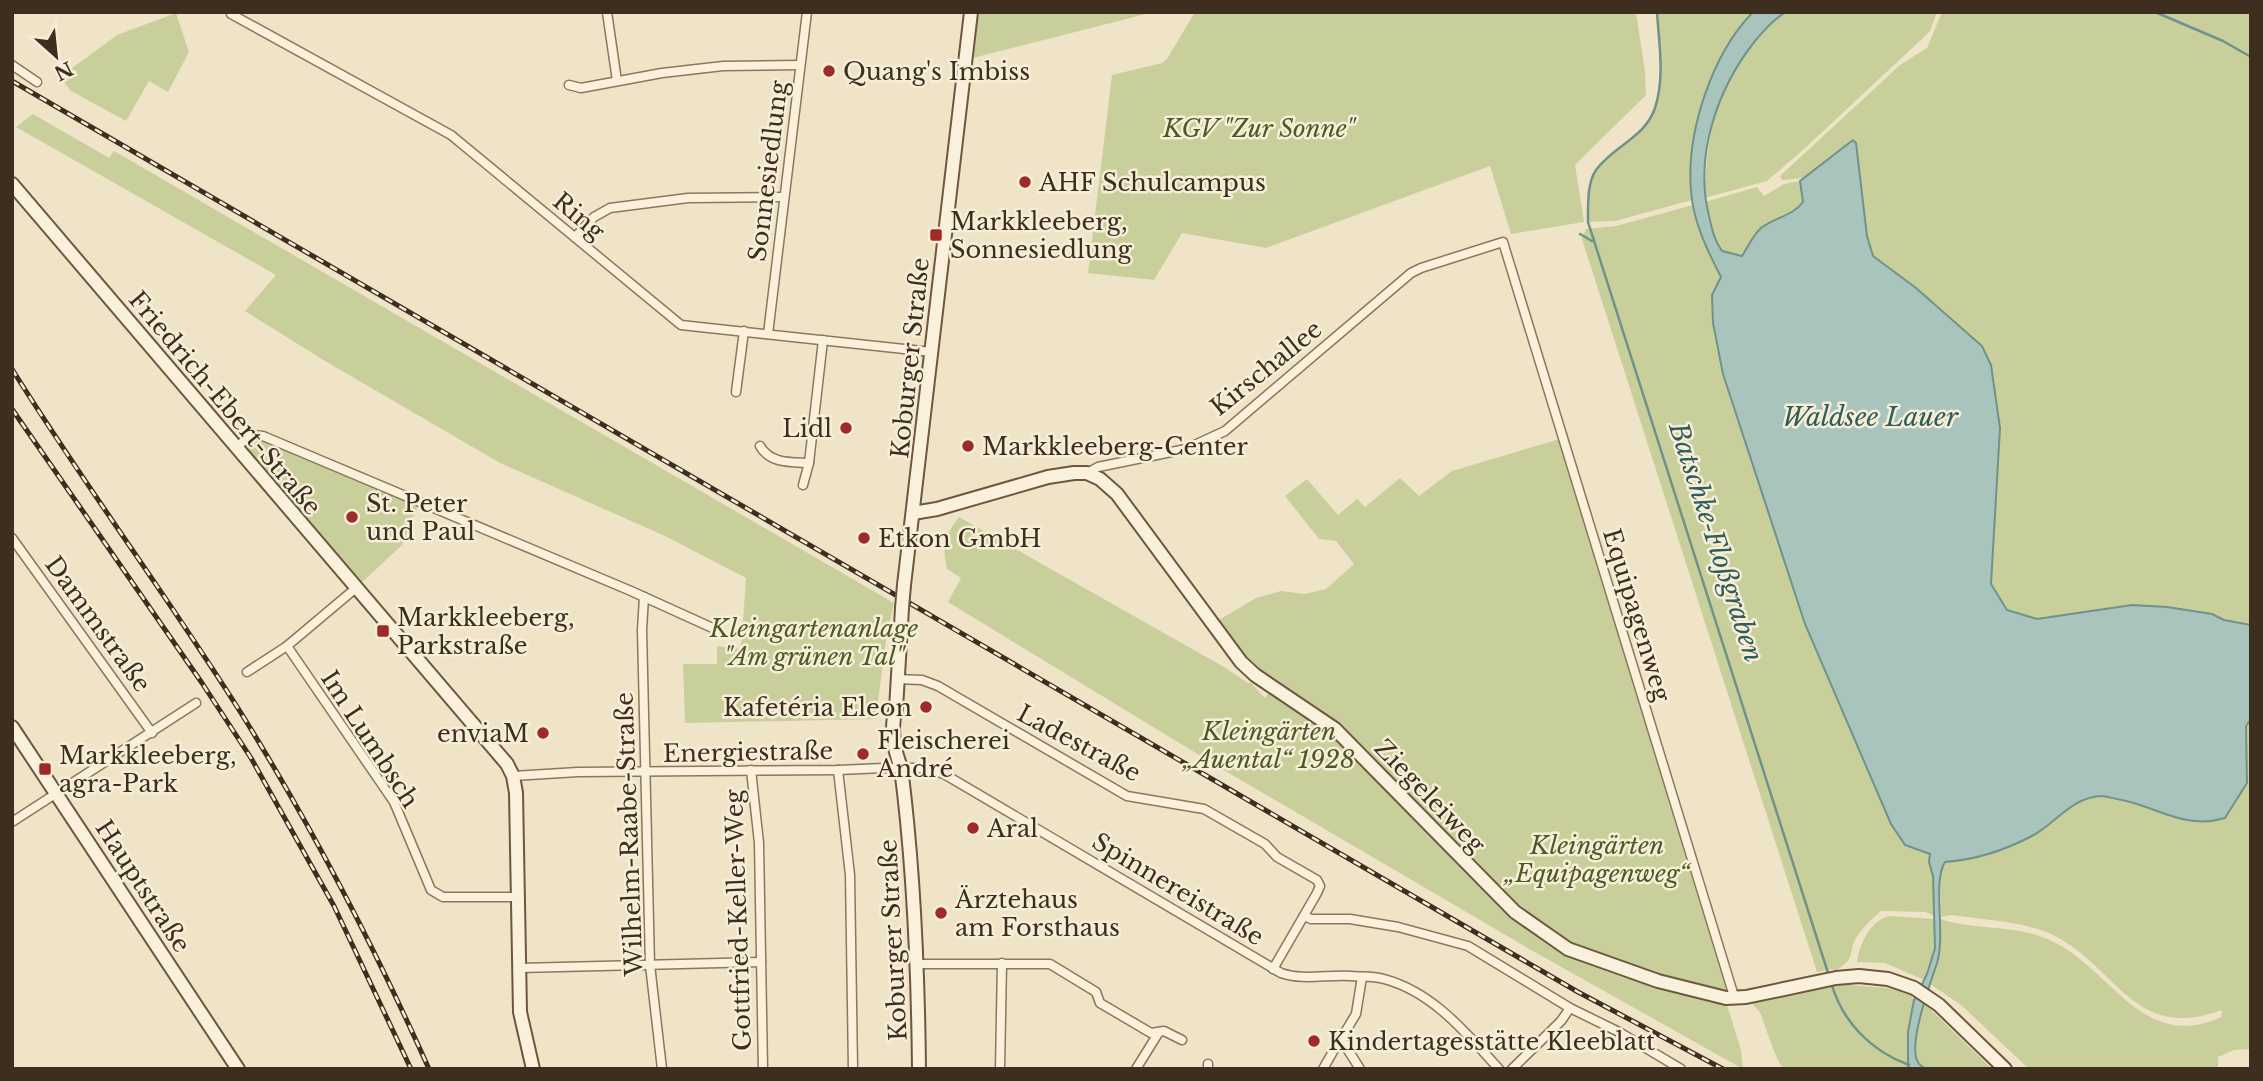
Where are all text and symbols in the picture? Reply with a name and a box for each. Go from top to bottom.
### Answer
north arrow [21,21,91,91]
text: N [50,56,77,85]
place label: Quang's Imbiss [843,57,1030,86]
marker: Quang's Imbiss [821,63,837,79]
street label: Sonnesiedlung [743,78,794,263]
park label: KGV "Zur Sonne" [1162,114,1357,143]
place label: AHF Schulcampus [1038,168,1266,197]
marker: AHF Schulcampus [1017,174,1033,190]
street label: Ring [547,186,611,246]
place label: Markkleeberg, Sonnesiedlung [950,207,1132,264]
marker: Markkleeberg, Sonnesiedlung [928,227,944,243]
street label: Koburger Straße [885,256,935,460]
street label: Friedrich-Ebert-Straße [123,285,327,521]
street label: Kirschallee [1204,314,1328,422]
water label: Waldsee Lauer [1782,401,1959,433]
place label: Lidl [782,414,832,443]
water label: Batschke‐Floßgraben [1662,417,1770,666]
marker: Lidl [838,420,854,436]
place label: Markkleeberg-Center [982,432,1249,461]
marker: Markkleeberg-Center [960,438,976,454]
place label: St. Peter und Paul [366,489,475,546]
marker: St. Peter und Paul [344,509,360,525]
place label: Etkon GmbH [878,524,1041,553]
street label: Equipagenweg [1597,525,1677,706]
marker: Etkon GmbH [856,530,872,546]
street label: Dammstraße [39,550,157,698]
place label: Markkleeberg, Parkstraße [397,603,575,660]
park label: Kleingartenanlage "Am grünen Tal" [709,614,918,671]
marker: Markkleeberg, Parkstraße [375,623,391,639]
street label: Im Lumbsch [315,665,425,813]
street label: Wilhelm-Raabe-Straße [610,692,648,977]
place label: Kafetéria Eleon [723,693,912,722]
street label: Ladestraße [1012,698,1146,788]
marker: Kafetéria Eleon [918,699,934,715]
park label: Kleingärten „Auental“ 1928 [1181,717,1355,774]
place label: enviaM [437,719,529,748]
marker: enviaM [535,725,551,741]
place label: Fleischerei André [876,726,1010,783]
street label: Ziegeleiweg [1369,733,1492,859]
street label: Energiestraße [663,736,833,768]
place label: Markkleeberg, agra-Park [59,741,237,798]
marker: Fleischerei André [855,746,871,762]
marker: Markkleeberg, agra-Park [37,761,53,777]
street label: Gottfried-Keller-Weg [719,788,757,1051]
street label: Hauptstraße [89,814,197,958]
place label: Aral [986,814,1038,843]
marker: Aral [965,820,981,836]
street label: Spinnereistraße [1087,826,1269,952]
park label: Kleingärten „Equipagenweg“ [1502,831,1692,888]
street label: Koburger Straße [873,838,913,1042]
place label: Ärztehaus am Forsthaus [954,885,1120,942]
marker: Ärztehaus am Forsthaus [933,905,949,921]
place label: Kindertagesstätte Kleeblatt [1328,1027,1655,1056]
marker: Kindertagesstätte Kleeblatt [1306,1033,1322,1049]

